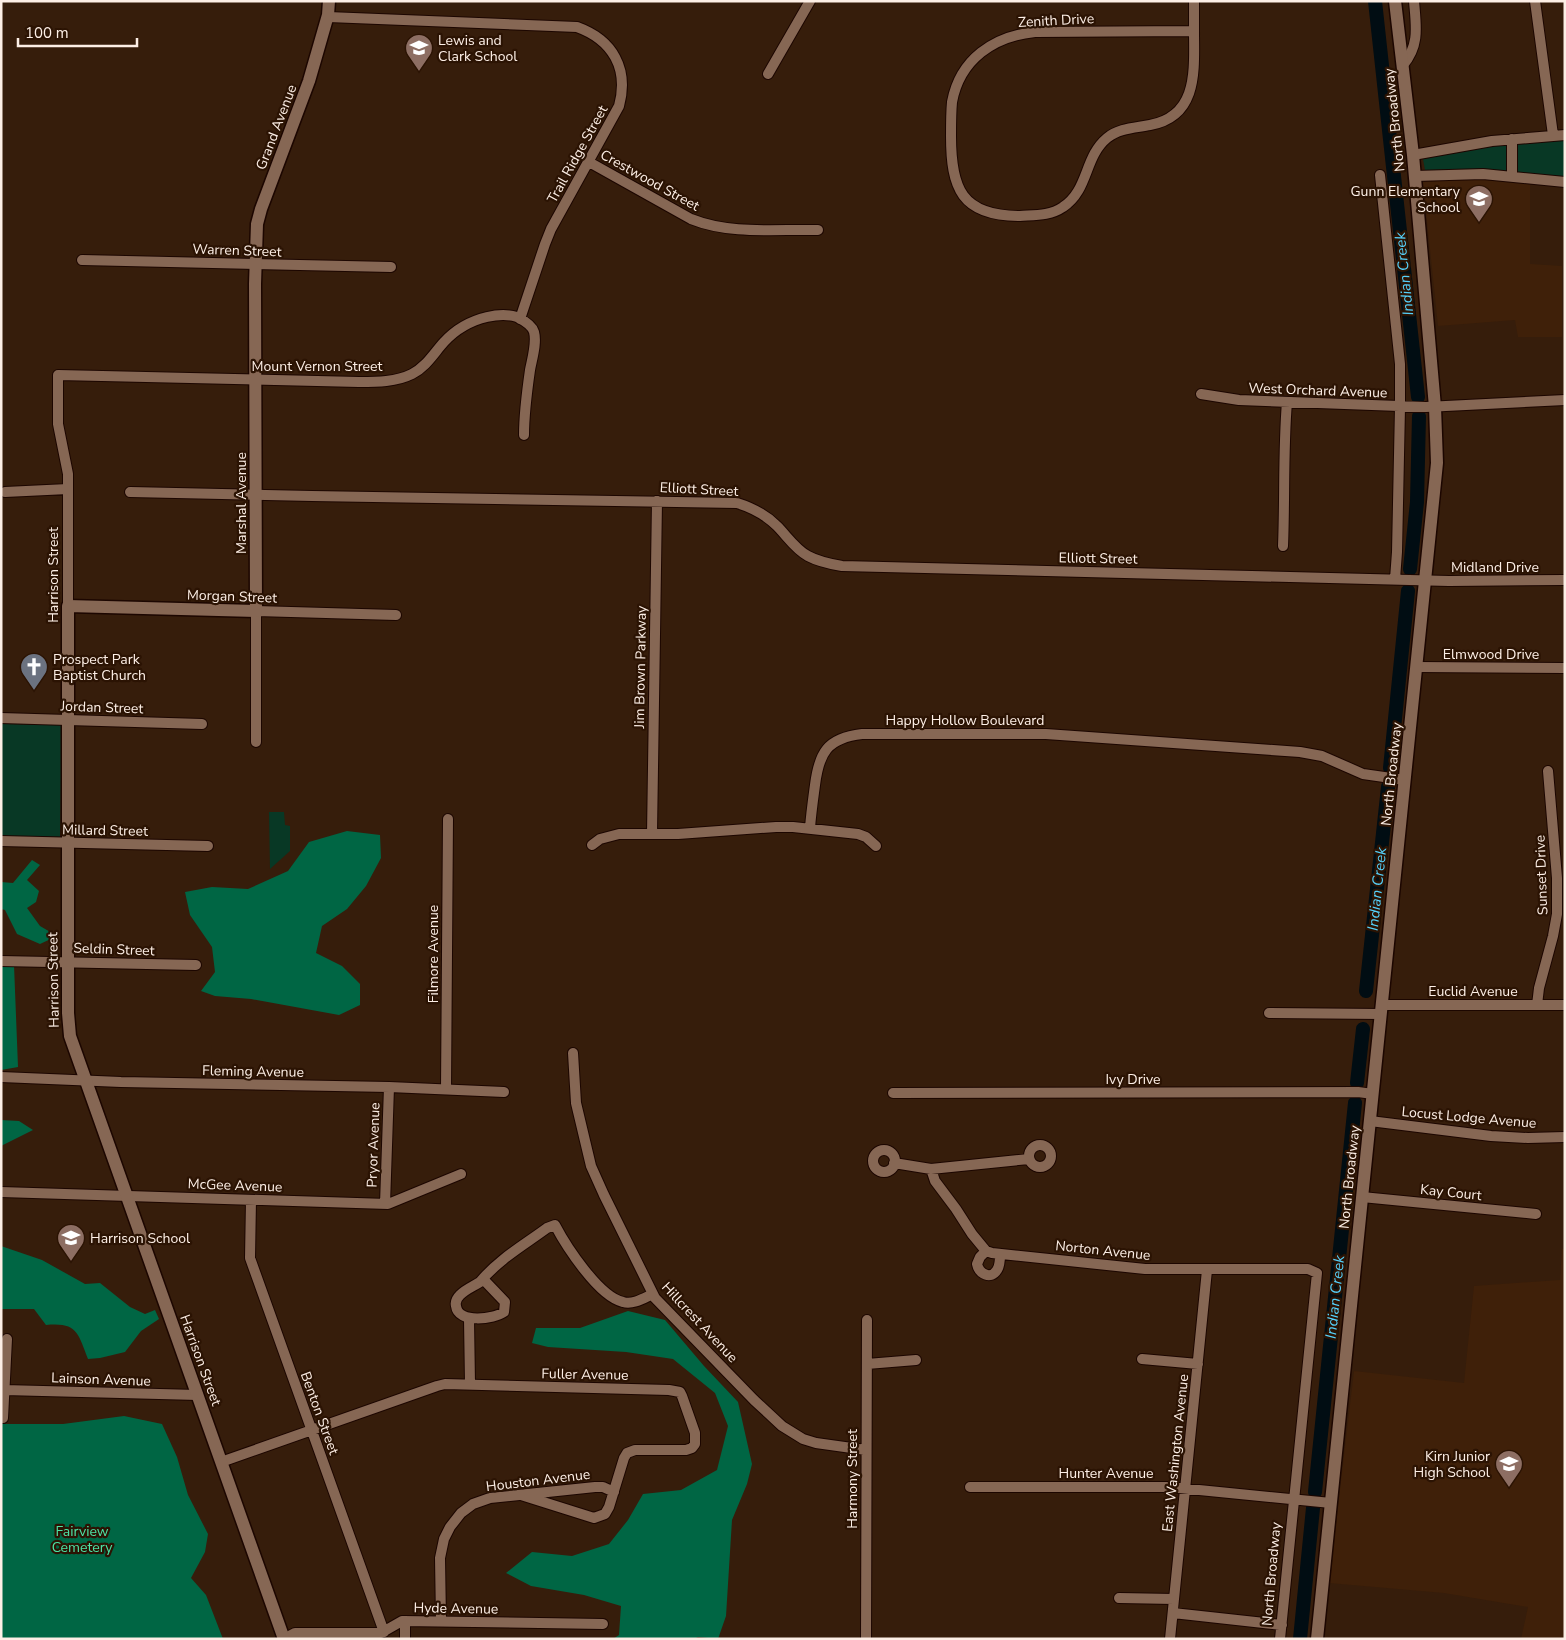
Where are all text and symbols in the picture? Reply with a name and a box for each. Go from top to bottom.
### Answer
street label: Zenith Drive [1017,9,1095,32]
scale bar [18,15,136,47]
text: 100 m [25,23,69,43]
place label: Lewis and Clark School [438,31,518,66]
school or university icon: Lewis and Clark School [404,33,434,72]
street label: North Broadway [1380,66,1409,173]
street label: Grand Avenue [251,82,301,173]
street label: Trail Ridge Street [543,102,612,206]
street label: Crestwood Street [597,145,703,216]
place label: Gunn Elementary School [1350,182,1461,217]
school or university icon: Gunn Elementary School [1464,184,1494,223]
water label: Indian Creek [1390,231,1418,317]
street label: Warren Street [192,239,282,262]
street label: Mount Vernon Street [252,357,383,376]
street label: West Orchard Avenue [1248,379,1388,402]
street label: Marshal Avenue [232,452,251,554]
street label: Elliott Street [659,478,739,501]
street label: Harrison Street [44,527,63,623]
street label: Elliott Street [1058,548,1138,569]
street label: Midland Drive [1451,558,1539,577]
street label: Morgan Street [187,585,277,608]
street label: Jim Brown Parkway [630,605,651,730]
street label: Elmwood Drive [1443,645,1539,664]
place label: Prospect Park Baptist Church [53,650,146,685]
church icon: Prospect Park Baptist Church [19,652,49,691]
street label: Jordan Street [59,697,144,718]
street label: Happy Hollow Boulevard [886,711,1044,730]
street label: North Broadway [1377,721,1406,827]
street label: Millard Street [62,820,148,841]
street label: Sunset Drive [1531,835,1552,915]
water label: Indian Creek [1363,846,1391,932]
street label: Filmore Avenue [424,905,443,1003]
street label: Harrison Street [43,932,64,1028]
street label: Seldin Street [73,939,155,960]
street label: Euclid Avenue [1428,982,1518,1001]
street label: Fleming Avenue [202,1061,304,1082]
street label: Ivy Drive [1105,1070,1161,1089]
street label: Pryor Avenue [363,1102,384,1188]
street label: Locust Lodge Avenue [1401,1102,1537,1133]
street label: North Broadway [1335,1124,1364,1230]
street label: McGee Avenue [187,1174,283,1197]
street label: Kay Court [1419,1180,1483,1205]
school or university icon: Harrison School [56,1223,86,1262]
place label: Harrison School [90,1229,191,1248]
street label: Norton Avenue [1055,1236,1151,1265]
water label: Indian Creek [1321,1254,1349,1340]
street label: Hillcrest Avenue [657,1278,742,1367]
street label: Harrison Street [175,1312,226,1408]
street label: Fuller Avenue [541,1364,629,1385]
street label: Lainson Avenue [51,1368,151,1391]
street label: Benton Street [296,1369,343,1457]
street label: East Washington Avenue [1158,1373,1193,1533]
street label: Harmony Street [843,1429,862,1529]
place label: Kirn Junior High School [1414,1447,1491,1482]
school or university icon: Kirn Junior High School [1494,1449,1524,1488]
street label: Hunter Avenue [1059,1464,1154,1483]
street label: Houston Avenue [485,1465,591,1496]
street label: North Broadway [1258,1521,1286,1627]
park label: Fairview Cemetery [52,1522,113,1557]
street label: Hyde Avenue [414,1598,498,1619]

